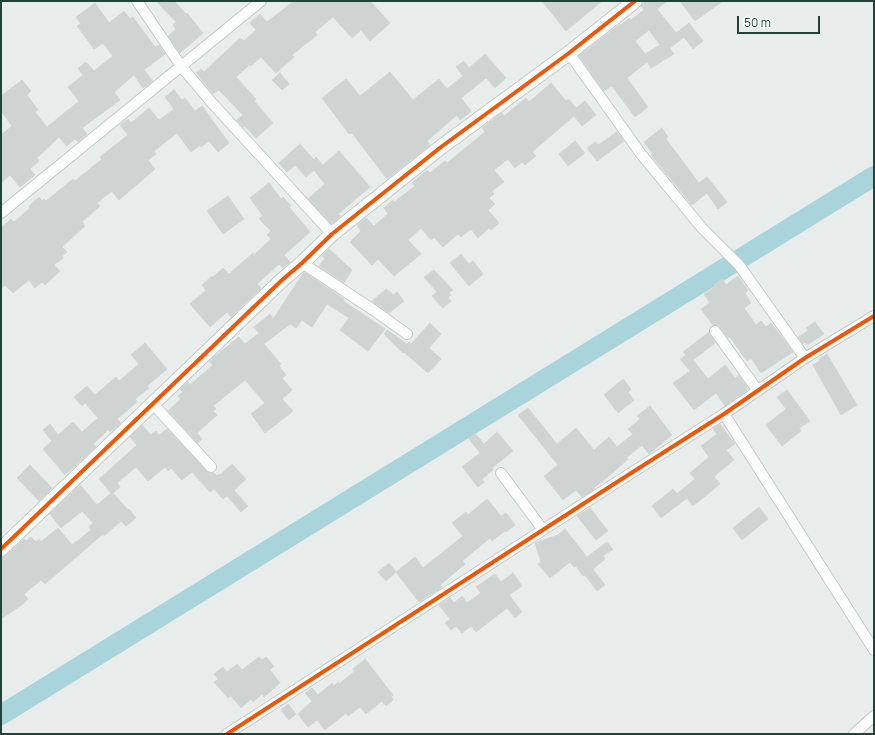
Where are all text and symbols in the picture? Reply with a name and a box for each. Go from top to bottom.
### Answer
scale bar [739,8,822,34]
text: 50 m [744,14,771,31]

